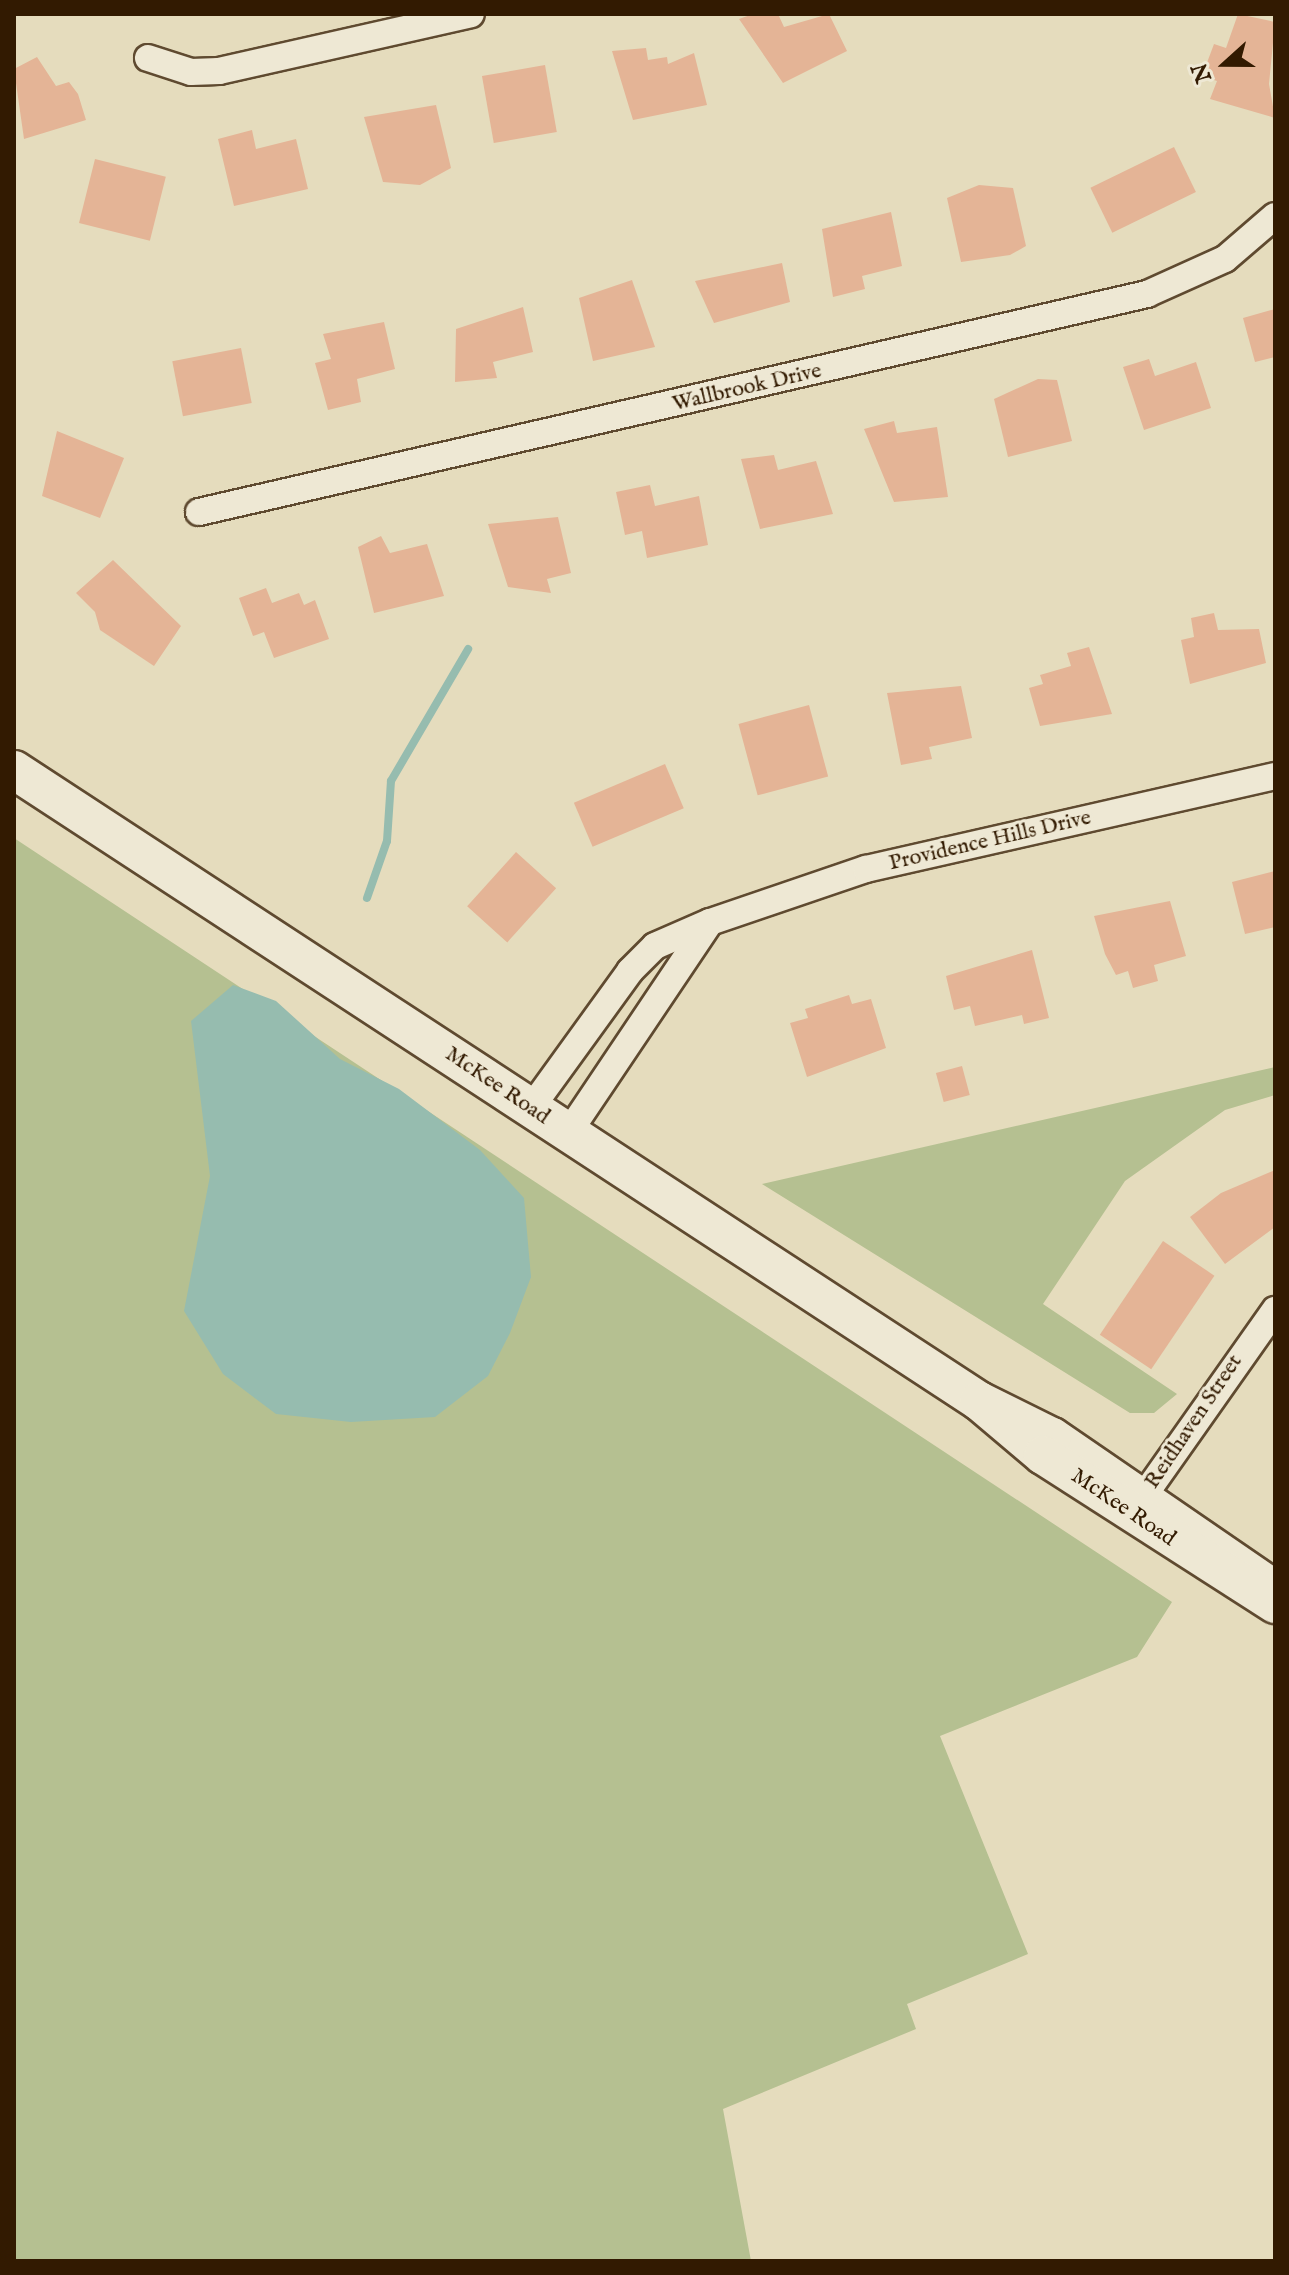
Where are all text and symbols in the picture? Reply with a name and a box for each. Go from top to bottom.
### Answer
north arrow [1185,24,1265,104]
text: N [1186,59,1219,87]
street label: Wallbrook Drive [670,358,824,418]
street label: Providence Hills Drive [886,805,1094,877]
street label: McKee Road [440,1041,554,1131]
street label: Reidhaven Street [1139,1350,1249,1494]
street label: McKee Road [1066,1463,1180,1553]

